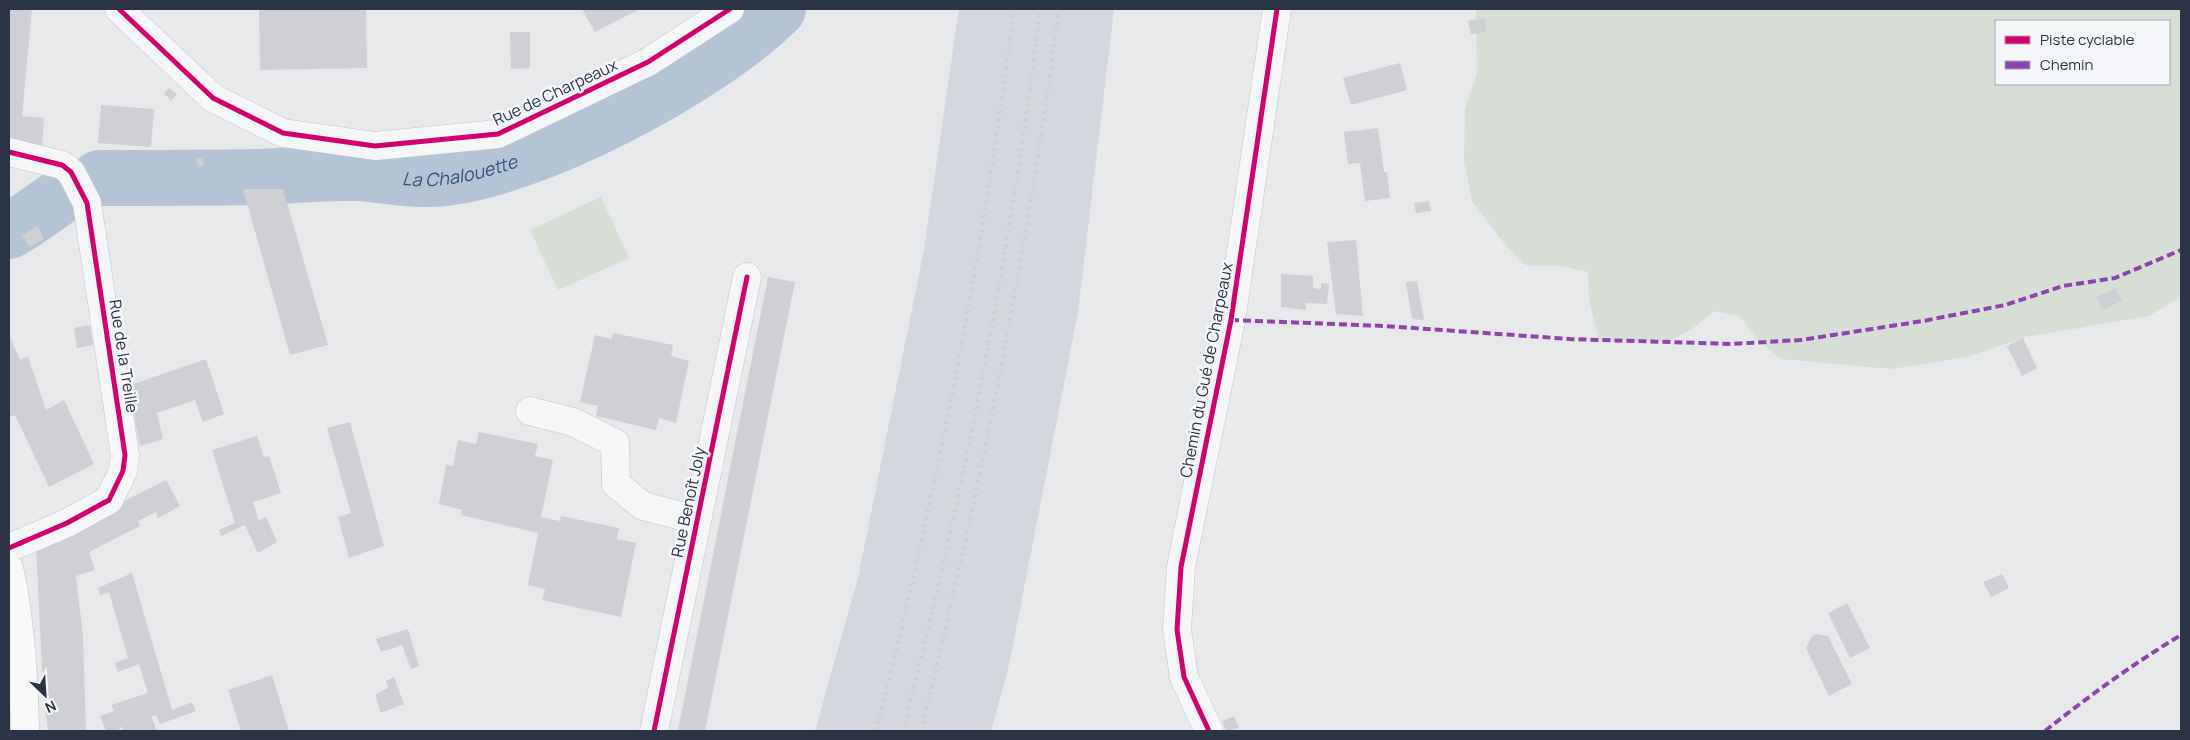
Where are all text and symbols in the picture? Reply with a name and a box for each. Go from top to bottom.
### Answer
legend [1995,20,2170,85]
text: Piste cyclable [2040,29,2135,50]
street label: Rue de Charpeaux [489,53,621,131]
text: Chemin [2040,54,2093,75]
water label: La Chalouette [401,149,522,191]
street label: Chemin du Gué de Charpeaux [1174,260,1238,479]
street label: Rue de la Treille [104,298,144,414]
street label: Rue Benoît Joly [666,444,711,559]
north arrow [20,670,70,720]
text: N [42,696,59,718]

